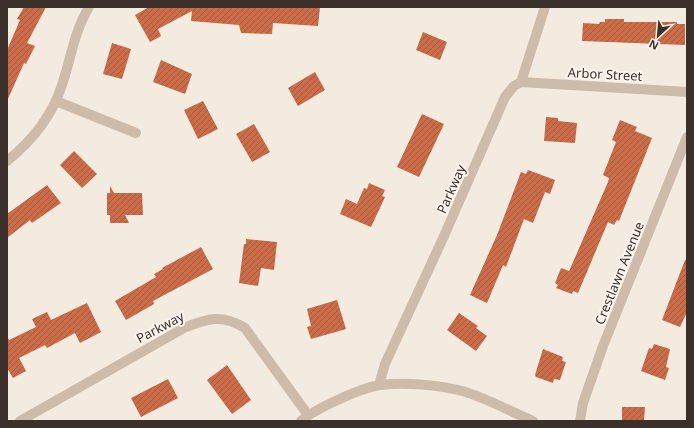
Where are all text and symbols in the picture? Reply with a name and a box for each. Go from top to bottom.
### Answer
north arrow [638,16,678,56]
text: N [646,37,661,54]
street label: Arbor Street [567,63,643,85]
street label: Parkway [432,161,470,216]
street label: Crestlawn Avenue [590,219,648,327]
street label: Parkway [133,307,187,347]

